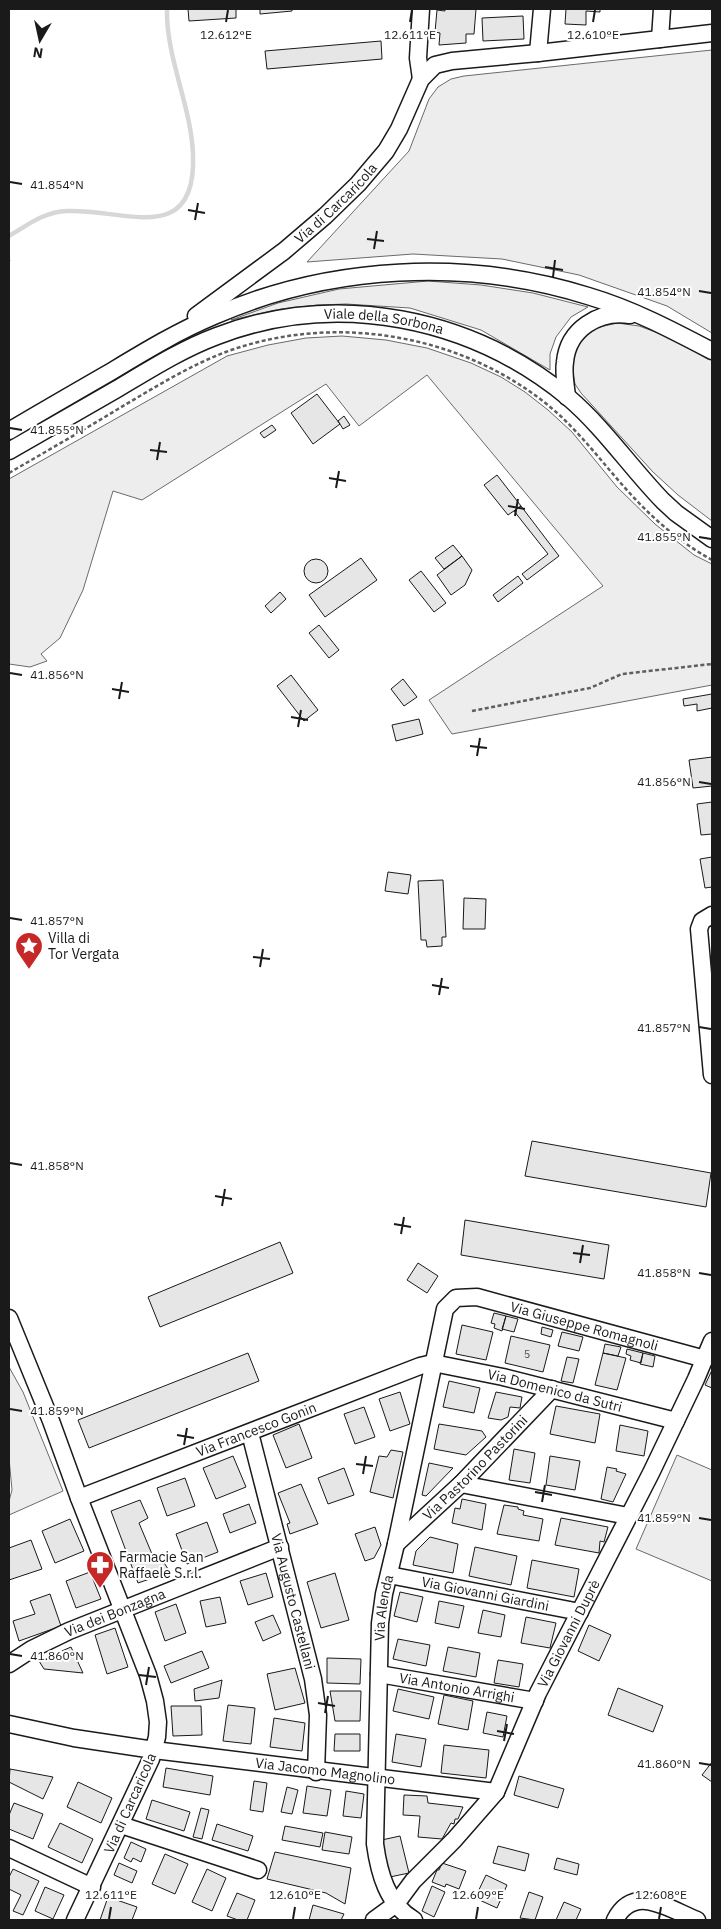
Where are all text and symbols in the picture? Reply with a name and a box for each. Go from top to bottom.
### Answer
north arrow [15,15,65,65]
text: 12.612°E [200,27,252,42]
text: 12.611°E [384,27,436,42]
text: 12.610°E [567,27,619,42]
text: N [32,43,44,63]
street label: Via di Carcaricola [291,159,381,247]
text: 41.854°N [30,177,84,192]
text: 41.854°N [637,284,691,299]
street label: Viale della Sorbona [324,305,446,338]
text: 41.855°N [30,422,84,437]
text: 41.855°N [637,529,691,544]
text: 41.856°N [30,667,84,682]
text: 41.856°N [637,774,691,789]
text: 41.857°N [30,913,84,928]
place label: Villa di Tor Vergata [48,929,120,963]
place icon: Villa di Tor Vergata [14,931,44,970]
text: 41.857°N [637,1020,691,1035]
text: 41.858°N [30,1158,84,1173]
text: 41.858°N [637,1265,691,1280]
street label: Via Giuseppe Romagnoli [508,1297,660,1355]
house number: 5 [524,1347,530,1361]
street label: Via Domenico da Sutri [486,1365,624,1416]
street label: Via Francesco Gonin [193,1398,319,1461]
text: 41.859°N [30,1403,84,1418]
street label: Via Pastorino Pastorini [419,1411,531,1524]
text: 41.859°N [637,1510,691,1525]
street label: Via Augusto Castellani [267,1532,319,1671]
place label: Farmacie San Raffaele S.r.l. [119,1548,204,1582]
pharmacy icon: Farmacie San Raffaele S.r.l. [85,1550,115,1589]
street label: Via Alenda [371,1572,397,1641]
street label: Via Giovanni Giardini [420,1572,551,1615]
street label: Via Giovanni Duprè [533,1576,604,1691]
street label: Via dei Bonzagna [62,1584,169,1641]
text: 41.860°N [30,1648,84,1663]
street label: Via Antonio Arrighi [398,1669,516,1706]
street label: Via di Carcaricola [100,1749,160,1856]
street label: Via Jacomo Magnolino [254,1754,396,1789]
text: 41.860°N [637,1756,691,1771]
text: 12.611°E [85,1887,137,1902]
text: 12.610°E [269,1887,321,1902]
text: 12.609°E [452,1887,504,1902]
text: 12.608°E [635,1887,687,1902]

